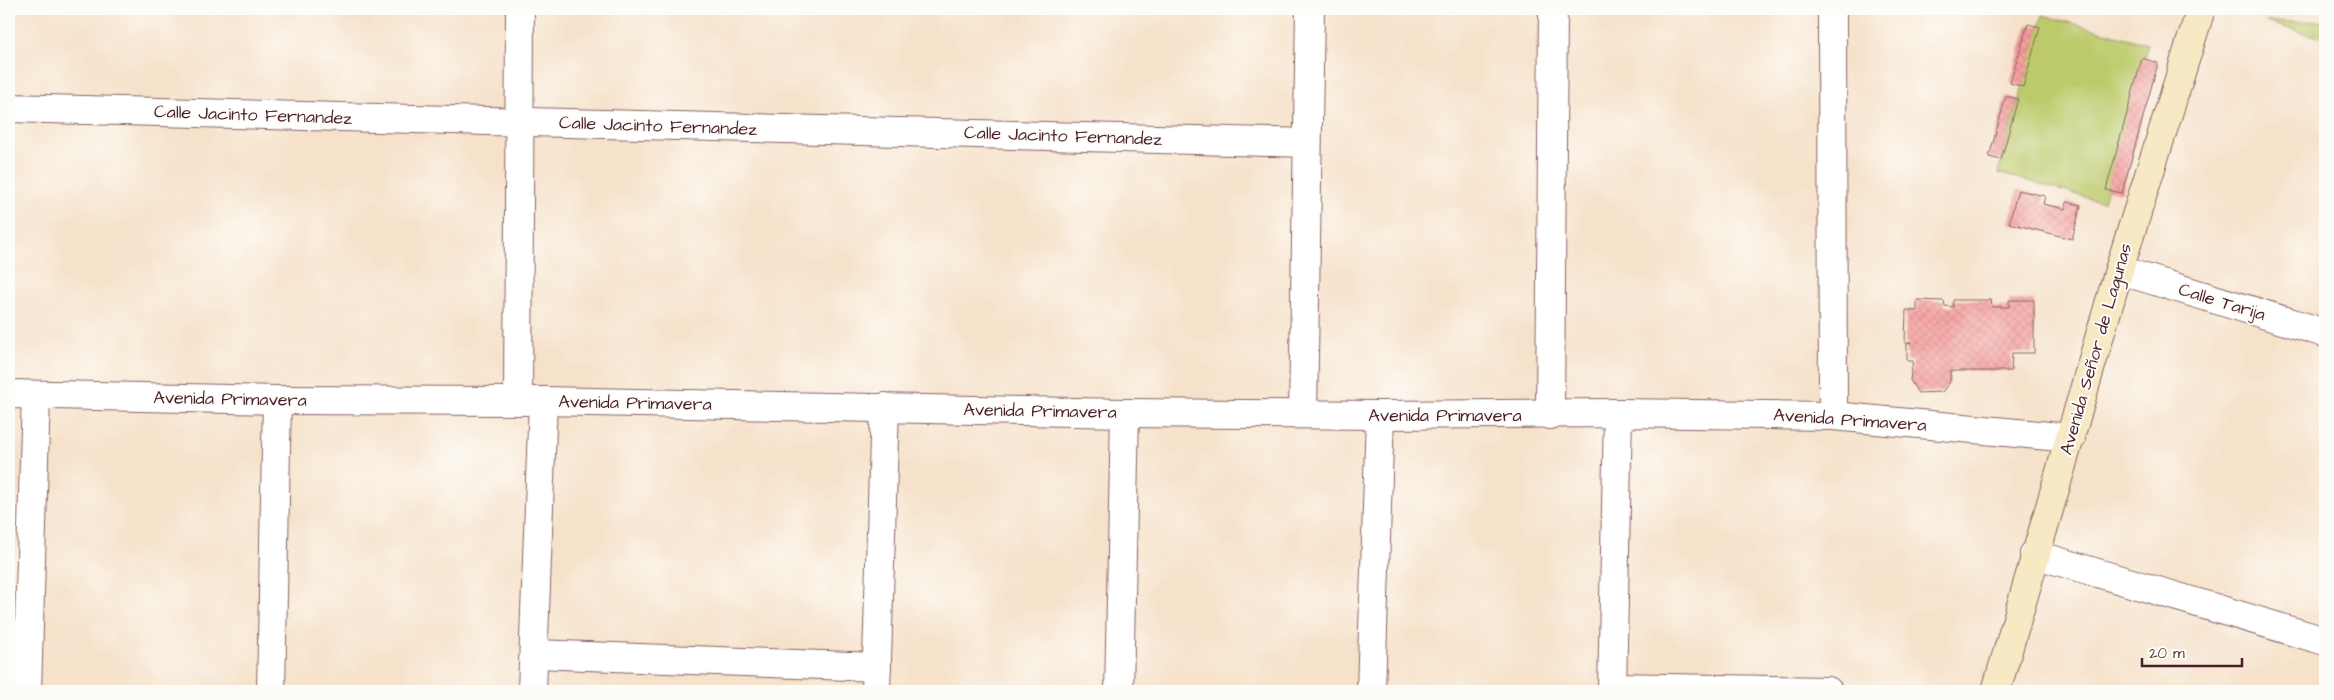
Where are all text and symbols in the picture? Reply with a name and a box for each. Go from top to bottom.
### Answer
street label: Calle Jacinto Fernandez [154,99,353,131]
street label: Calle Jacinto Fernandez [559,110,758,142]
street label: Calle Jacinto Fernandez [964,120,1163,152]
street label: Avenida Señor de Lagunas [2054,240,2139,458]
street label: Calle Tarija [2175,277,2269,327]
street label: Avenida Primavera [153,385,307,413]
street label: Avenida Primavera [558,389,712,417]
street label: Avenida Primavera [963,397,1117,425]
street label: Avenida Primavera [1773,402,1927,438]
street label: Avenida Primavera [1368,403,1522,428]
scale bar [2142,635,2242,667]
text: 20 m [2149,643,2185,664]

